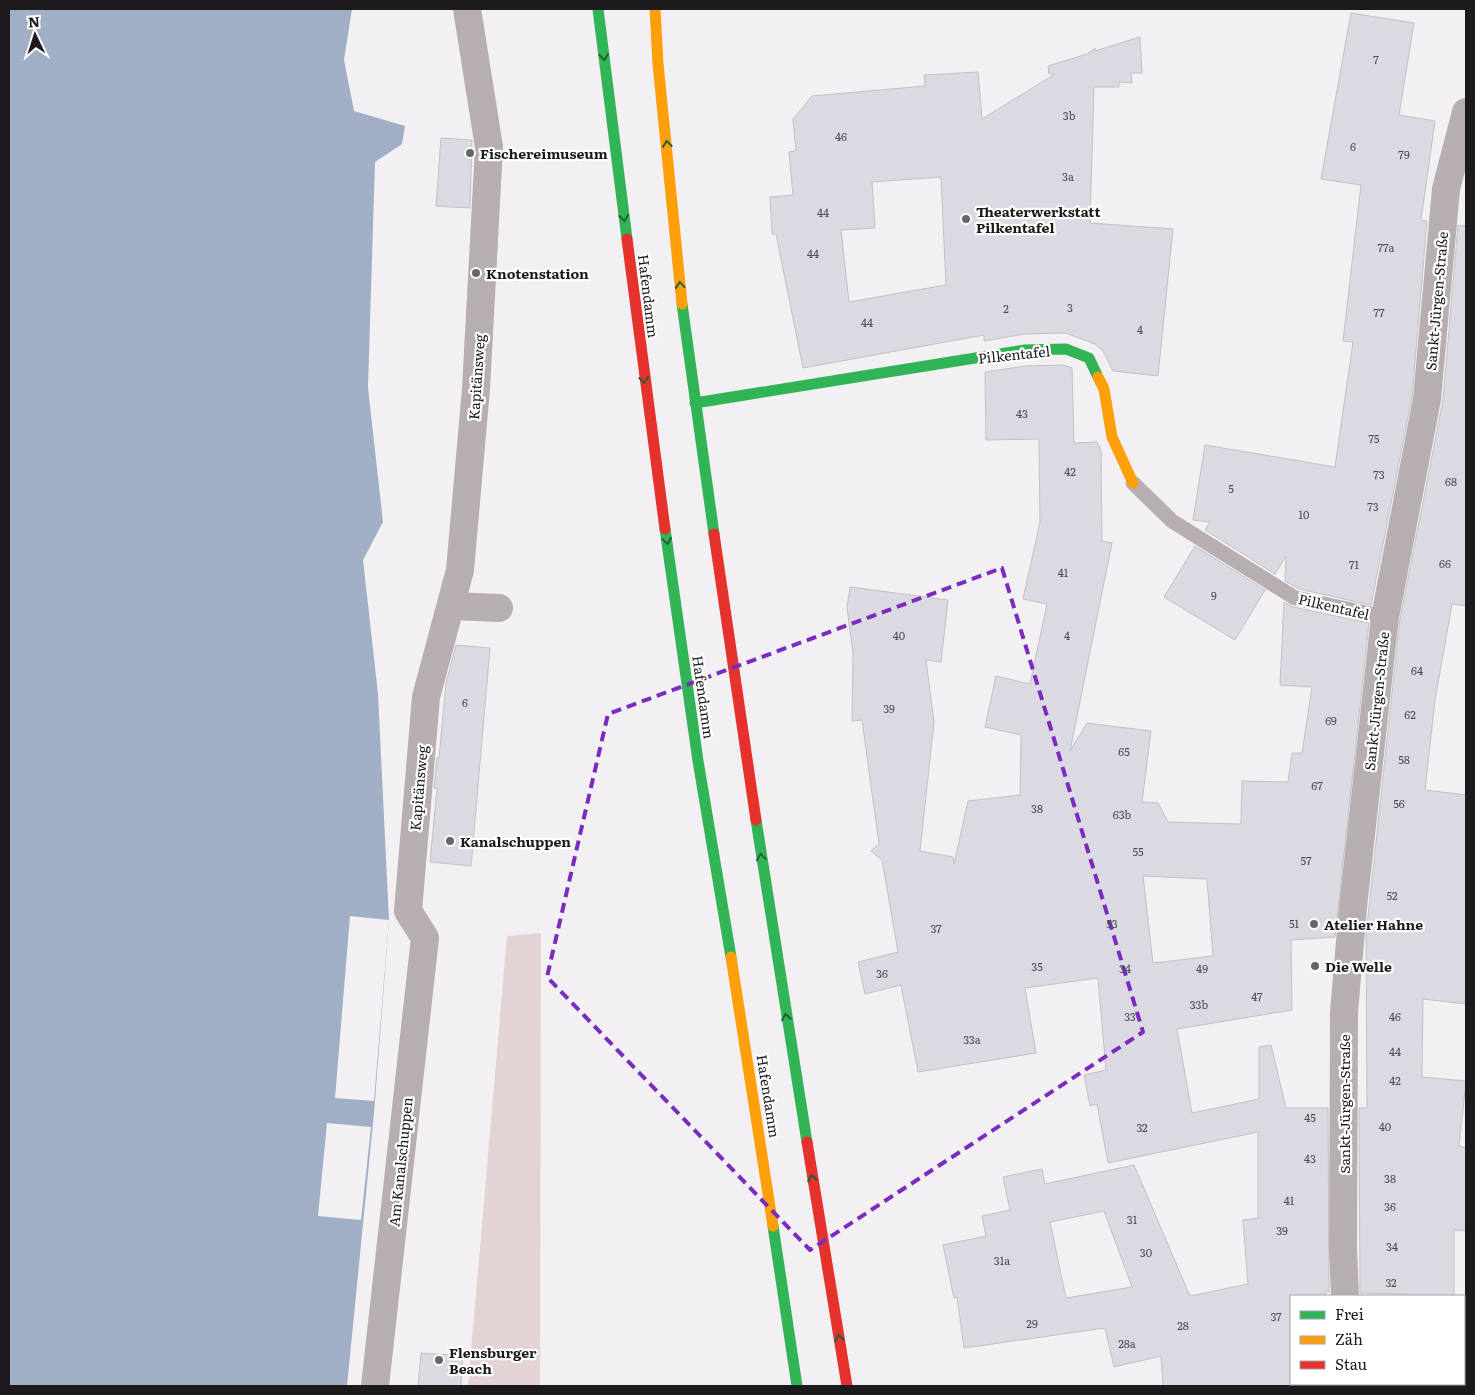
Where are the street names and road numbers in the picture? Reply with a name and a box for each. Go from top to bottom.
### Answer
street label: Sankt-Jürgen-Straße [1420,231,1452,371]
street label: Hafendamm [634,253,664,339]
street label: Kapitänsweg [463,333,489,421]
street label: Pilkentafel [977,340,1051,368]
street label: Pilkentafel [1297,588,1372,624]
street label: Sankt-Jürgen-Straße [1359,631,1393,771]
street label: Hafendamm [688,654,720,740]
street label: Kapitänsweg [404,744,432,832]
street label: Sankt-Jürgen-Straße [1334,1034,1354,1174]
street label: Hafendamm [753,1053,786,1139]
street label: Am Kanalschuppen [383,1096,417,1228]

